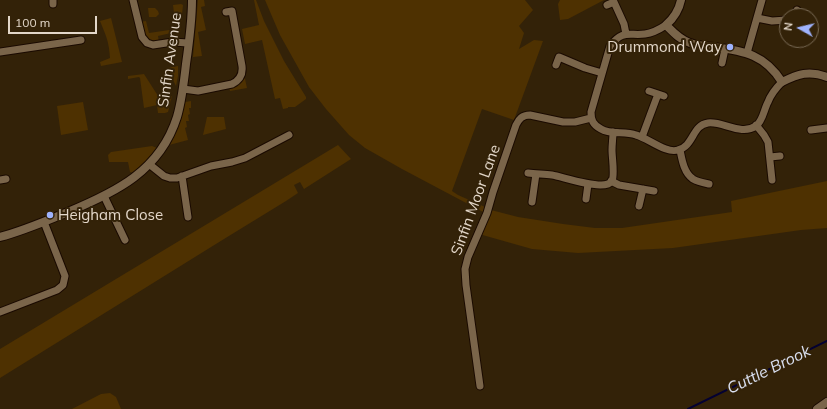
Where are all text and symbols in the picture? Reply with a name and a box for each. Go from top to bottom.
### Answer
scale bar [10,8,99,34]
north arrow [779,8,819,48]
street label: Sinfin Avenue [154,12,186,108]
text: 100 m [15,15,50,30]
text: N [781,21,796,32]
place label: Drummond Way [607,38,722,56]
marker: Drummond Way [725,42,735,52]
street label: Sinfin Moor Lane [448,142,504,258]
place label: Heigham Close [58,206,163,224]
marker: Heigham Close [45,210,55,220]
water label: Cuttle Brook [724,341,814,399]

